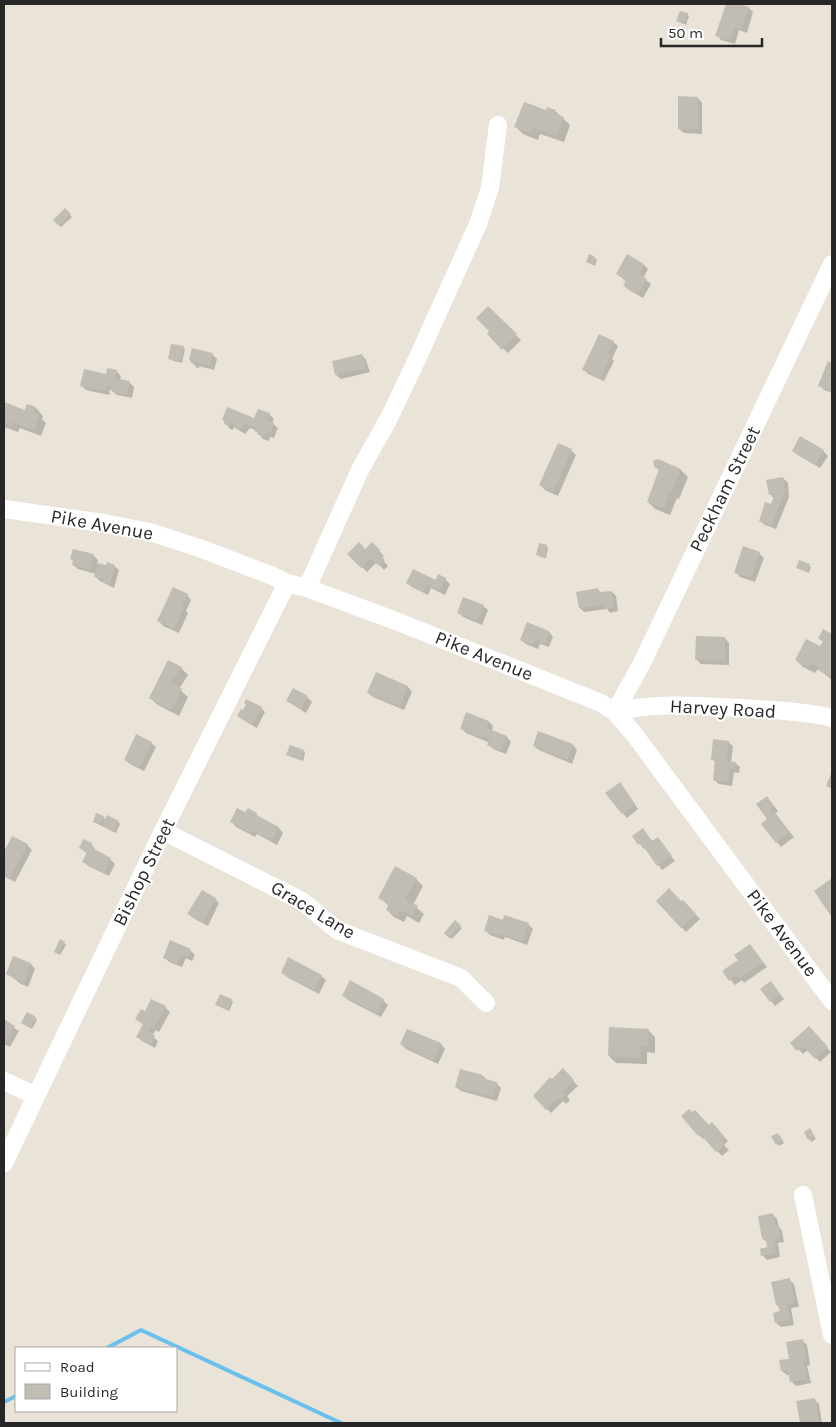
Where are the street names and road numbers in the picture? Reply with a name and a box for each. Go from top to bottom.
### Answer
street label: Peckham Street [685,423,765,555]
street label: Pike Avenue [49,505,155,545]
street label: Pike Avenue [432,626,536,686]
street label: Harvey Road [669,695,777,723]
street label: Bishop Street [108,815,180,929]
street label: Grace Lane [267,876,359,944]
street label: Pike Avenue [742,885,822,981]

